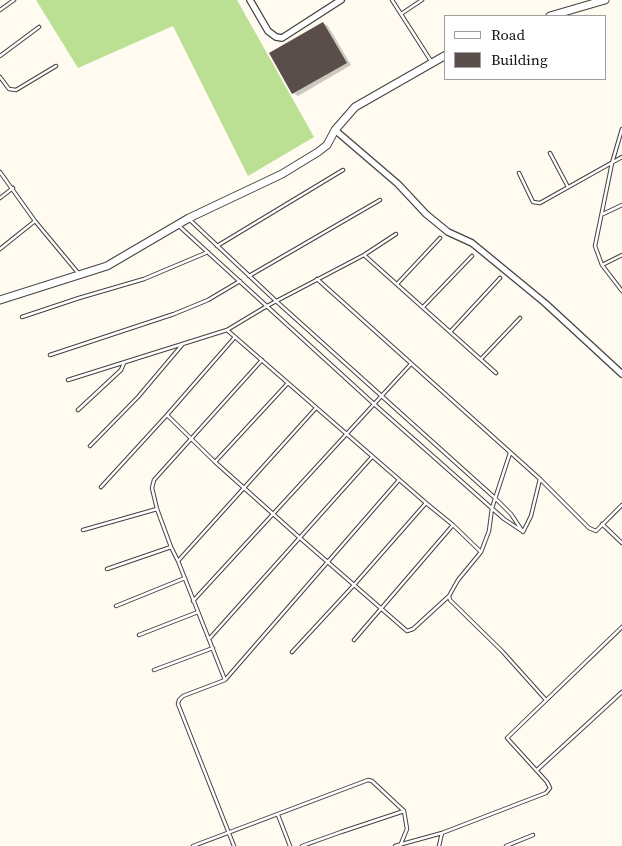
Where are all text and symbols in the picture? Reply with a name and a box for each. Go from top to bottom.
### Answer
legend [444,15,607,80]
text: Road [491,24,525,45]
text: Building [491,49,548,70]

